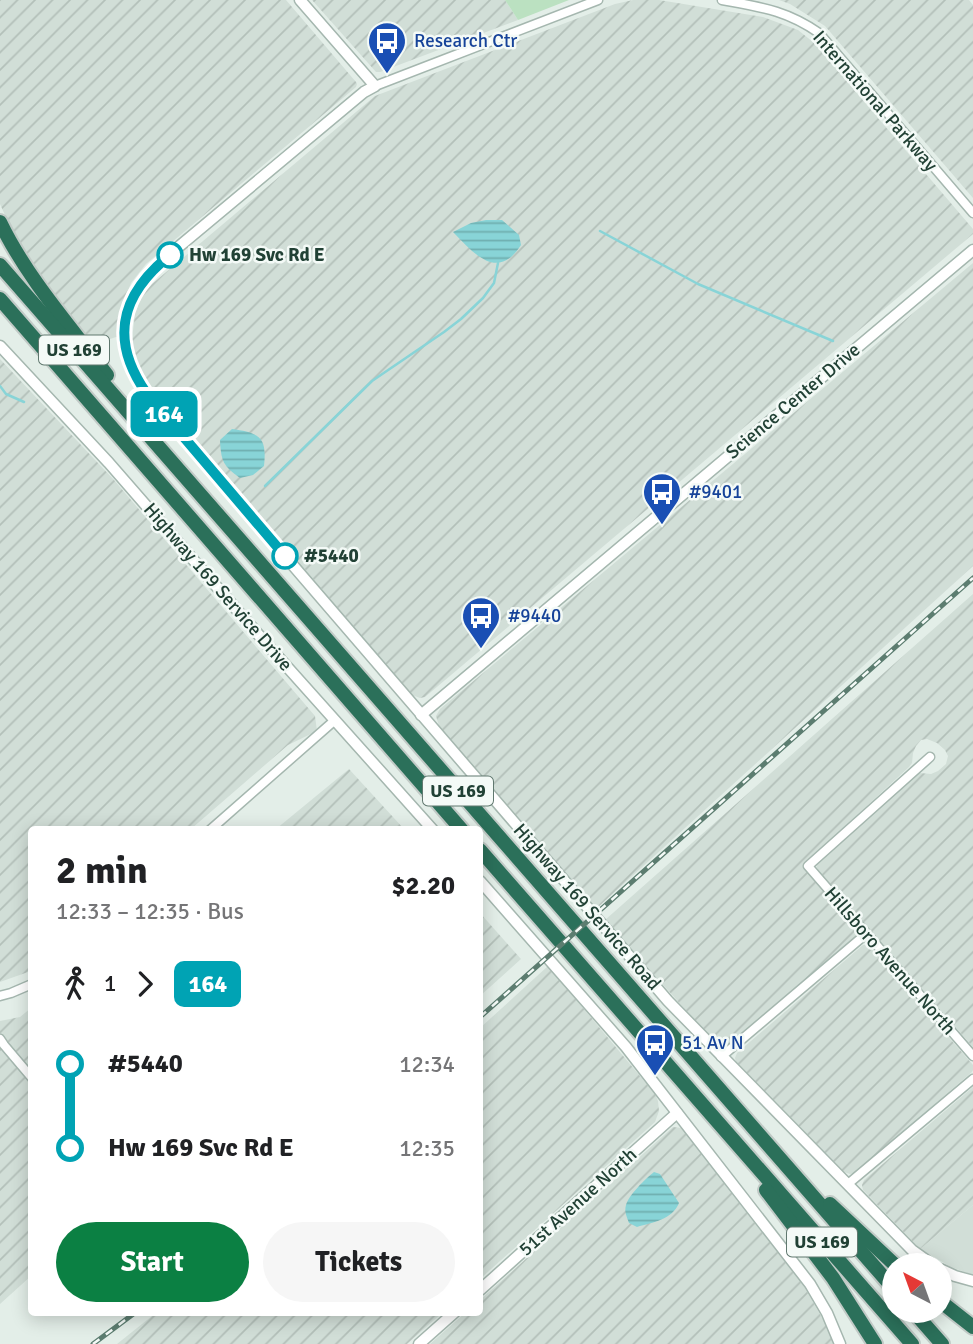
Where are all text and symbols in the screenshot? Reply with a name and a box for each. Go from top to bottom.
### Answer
bus stop icon: Research Ctr [366,20,408,75]
street label: International Parkway [807,26,943,176]
place label: Research Ctr [414,29,517,53]
marker: Hw 169 Svc Rd E [157,242,183,268]
place label: Hw 169 Svc Rd E [189,243,325,267]
road number: US 169 [39,336,109,364]
street label: Science Center Drive [721,338,865,464]
line badge: 164 [124,391,204,437]
text: 164 [145,399,183,429]
bus stop icon: #9401 [641,471,683,526]
place label: #9401 [689,480,742,504]
street label: Highway 169 Service Drive [138,498,298,676]
marker: #5440 [272,543,298,569]
place label: #5440 [304,544,359,568]
bus stop icon: #9440 [460,595,502,650]
place label: #9440 [508,604,561,628]
road number: US 169 [423,776,493,806]
street label: Highway 169 Service Road [508,819,666,995]
text: 2 min [56,847,148,894]
text: $2.20 [391,870,455,902]
street label: Hillsboro Avenue North [819,882,961,1040]
text: 12:33 – 12:35 · Bus [56,897,244,926]
icon: walk [56,965,94,1003]
icon: forward [126,965,164,1003]
text: 1 [104,969,116,998]
text: 164 [188,969,227,999]
bus stop icon: 51 Av N [634,1022,676,1077]
place label: 51 Av N [682,1031,744,1055]
text: #5440 [108,1048,183,1080]
text: 12:34 [399,1050,455,1079]
text: Hw 169 Svc Rd E [108,1132,294,1164]
text: 12:35 [399,1134,455,1163]
street label: 51st Avenue North [514,1143,642,1261]
button: Start [56,1222,249,1302]
button: Tickets [263,1222,455,1302]
road number: US 169 [787,1227,857,1256]
north arrow [882,1253,952,1323]
map controls [882,1253,952,1323]

